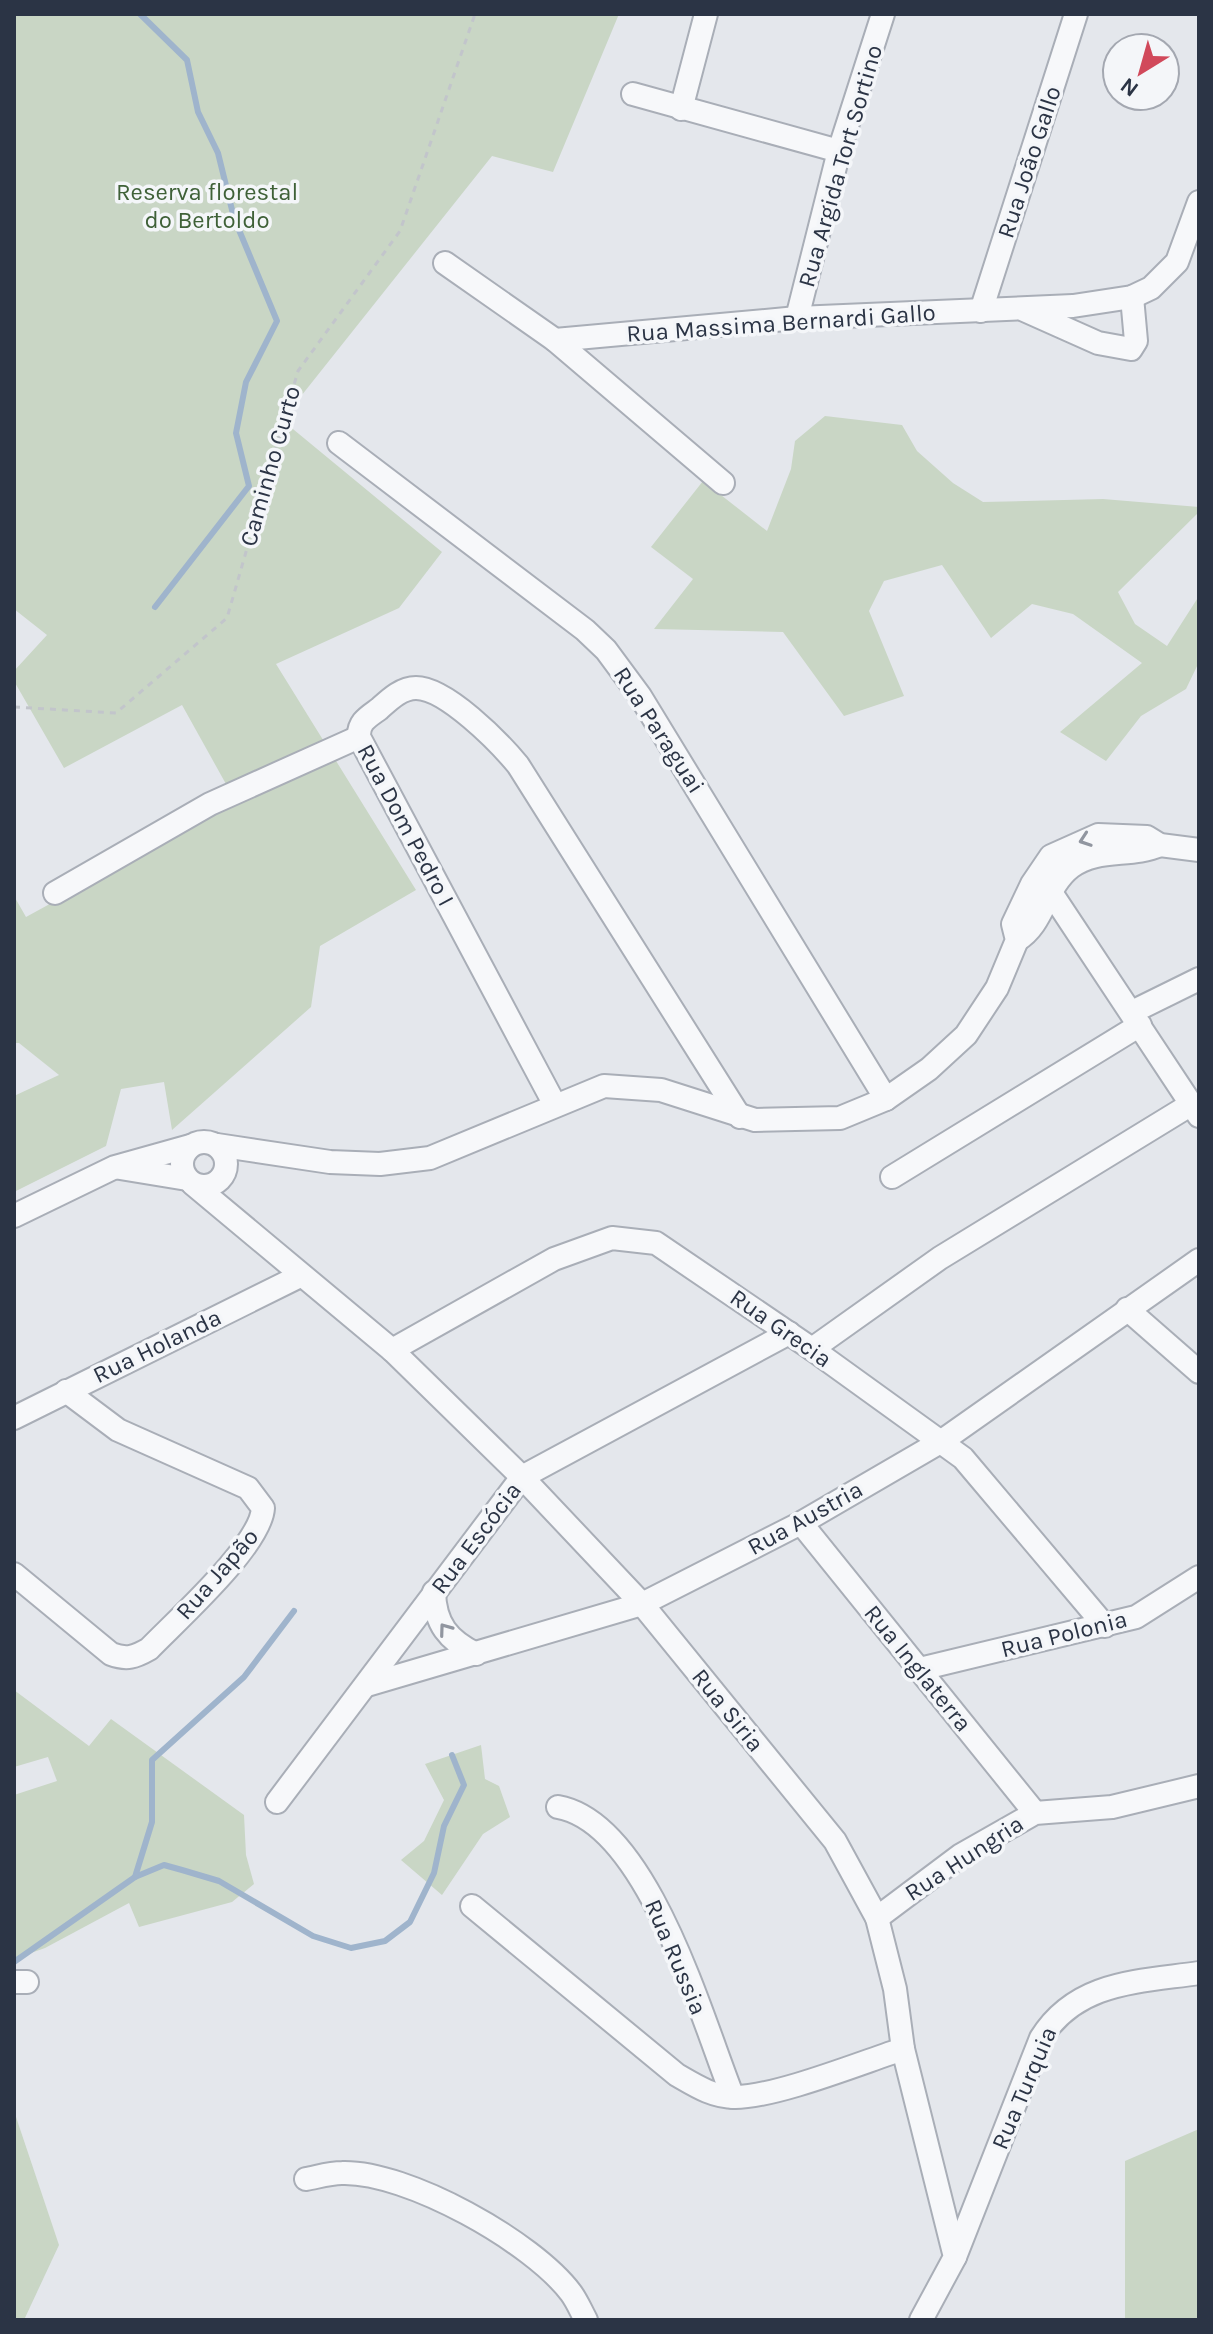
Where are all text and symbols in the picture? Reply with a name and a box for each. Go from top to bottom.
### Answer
north arrow [1101,32,1181,112]
street label: Rua Argida Tort Sortino [792,42,888,290]
text: N [1115,72,1144,102]
street label: Rua João Gallo [991,82,1067,242]
park label: Reserva florestal do Bertoldo [116,178,298,234]
street label: Rua Massima Bernardi Gallo [625,298,937,348]
street label: Caminho Curto [234,383,306,549]
street label: Rua Paraguai [608,662,710,798]
street label: Rua Dom Pedro I [352,739,460,911]
one-way arrow [1079,830,1093,846]
street label: Rua Grecia [725,1283,837,1373]
street label: Rua Holanda [88,1303,226,1389]
street label: Rua Austria [743,1475,867,1561]
street label: Rua Escócia [425,1477,527,1599]
street label: Rua Japão [170,1523,264,1625]
street label: Rua Inglaterra [858,1599,978,1737]
street label: Rua Polonia [998,1605,1130,1663]
one-way arrow [441,1623,455,1638]
street label: Rua Siria [686,1663,770,1757]
street label: Rua Hungria [899,1809,1029,1907]
street label: Rua Russia [639,1895,713,2019]
street label: Rua Turquia [986,2022,1062,2154]

